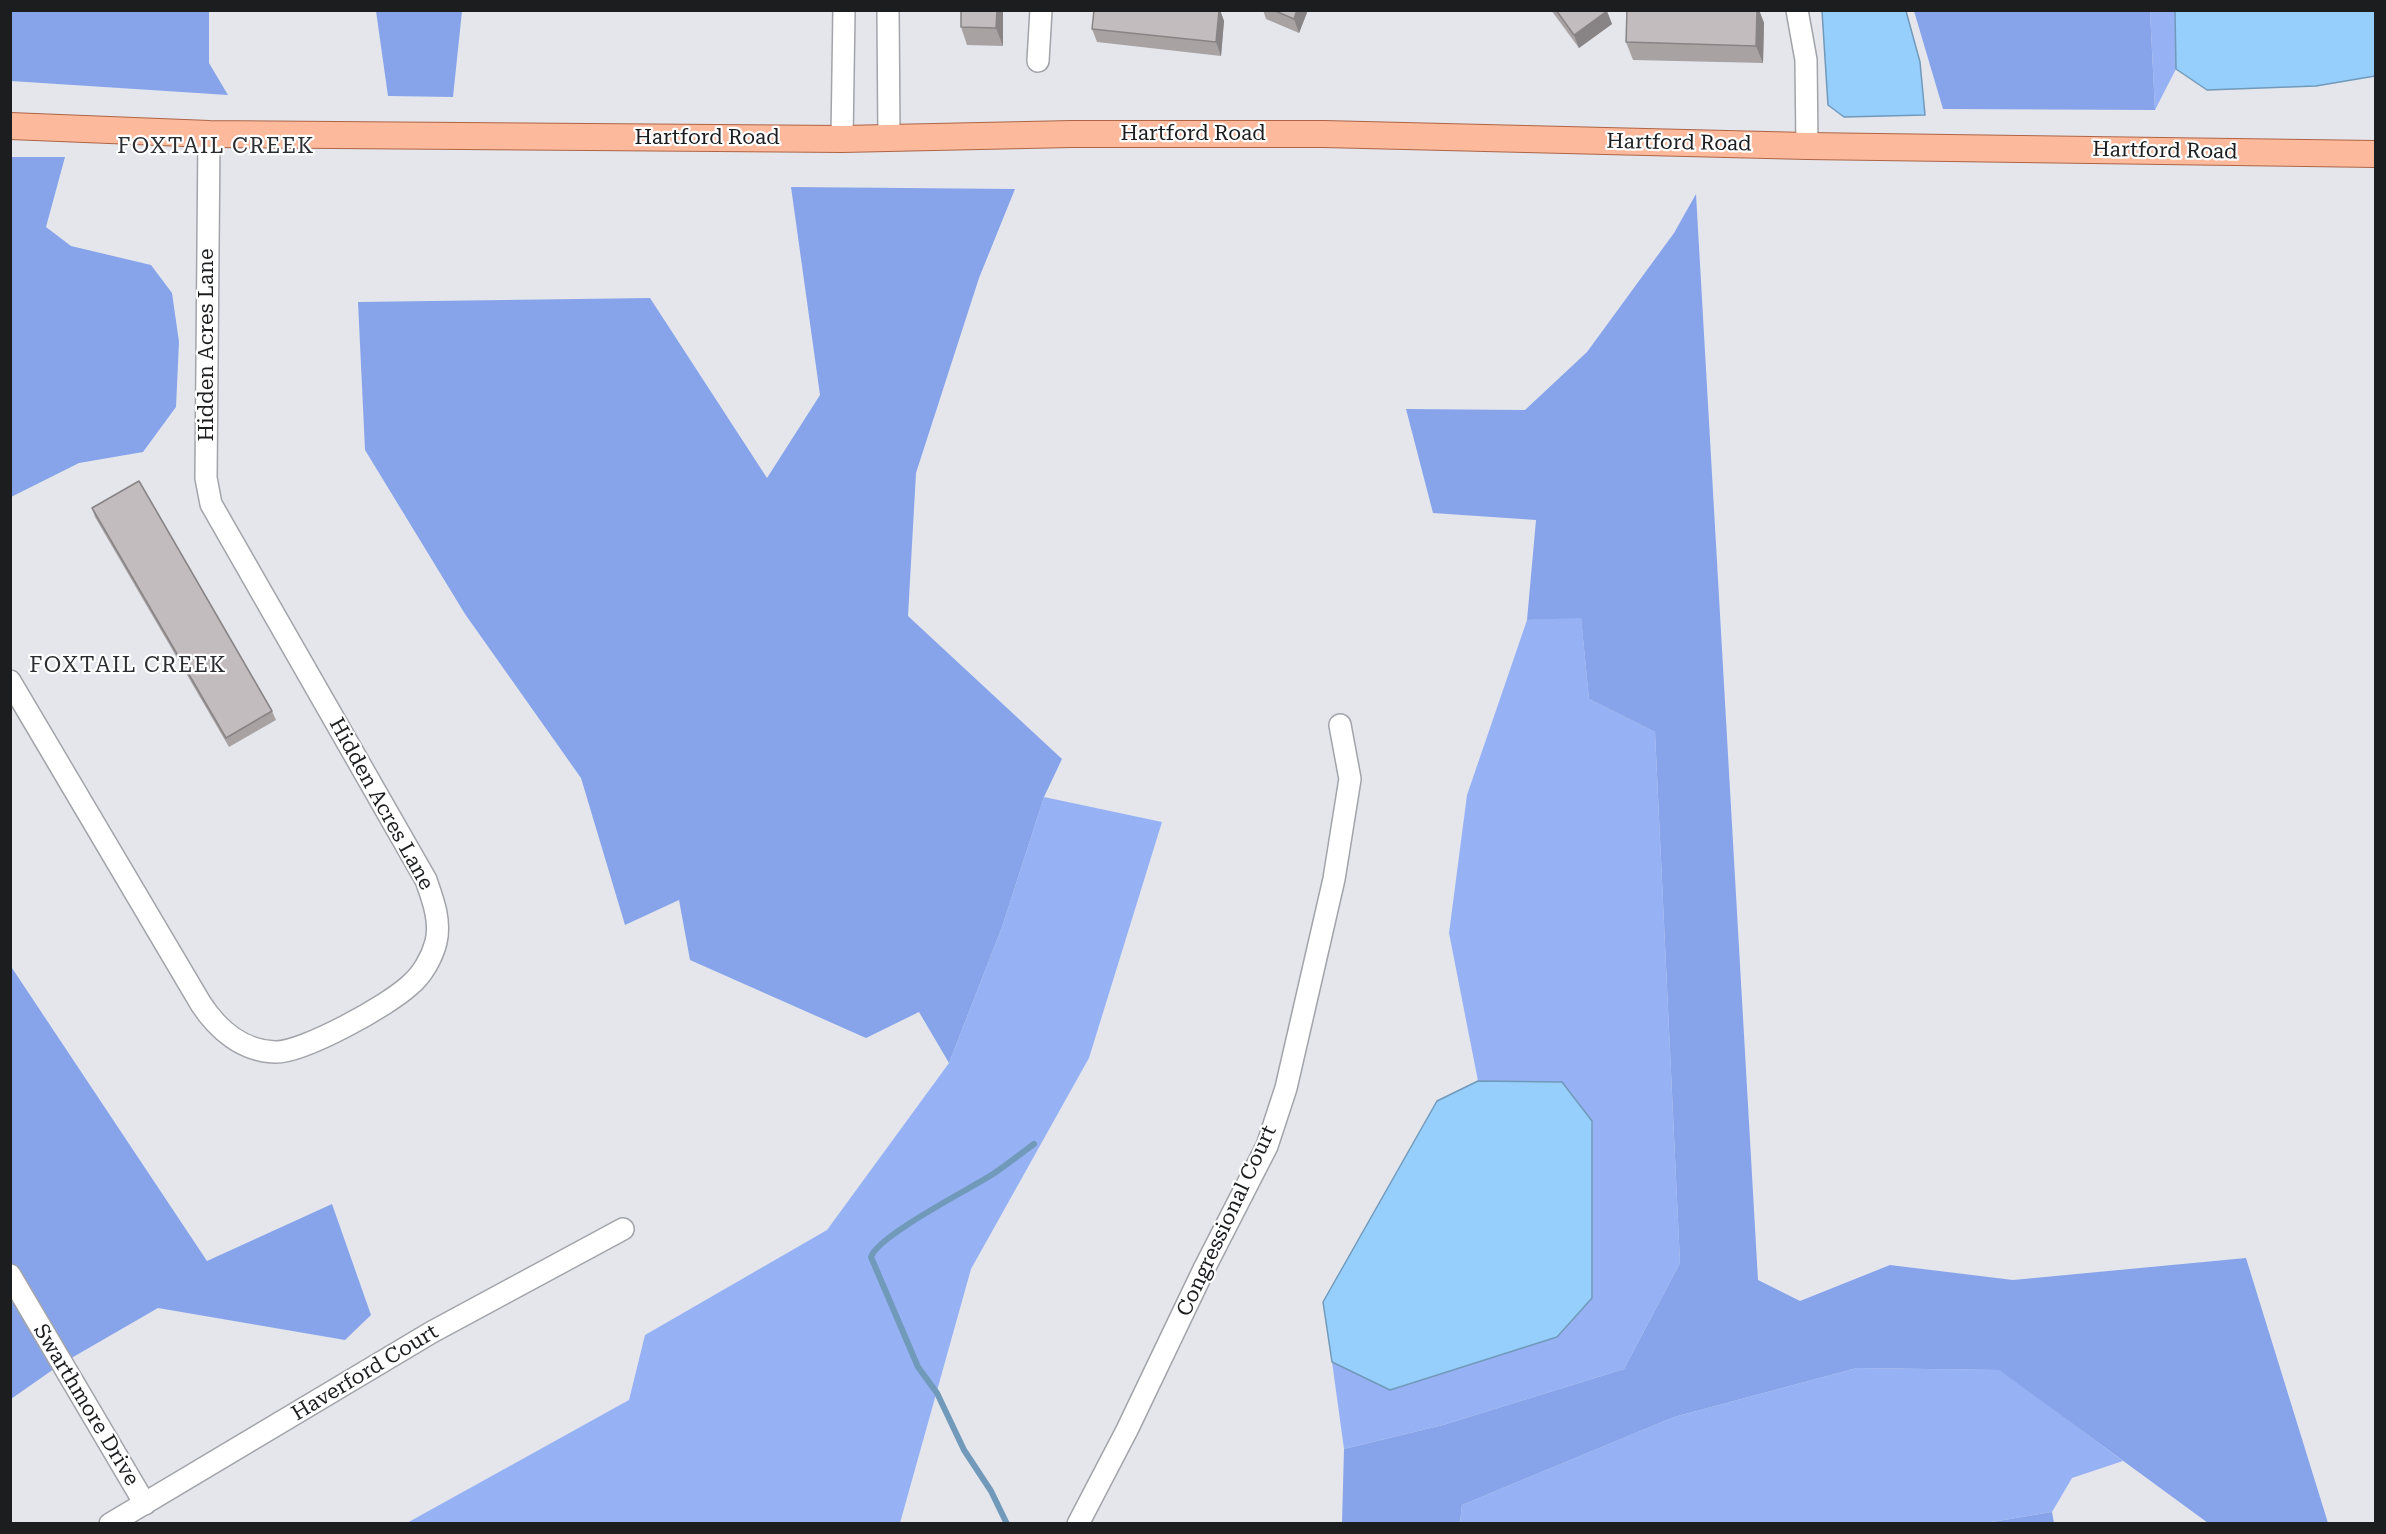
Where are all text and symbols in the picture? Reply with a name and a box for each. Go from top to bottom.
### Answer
street label: Hartford Road [1120,121,1266,147]
street label: Hartford Road [634,125,780,151]
street label: Hartford Road [1606,129,1752,157]
district label: FOXTAIL CREEK [117,134,315,160]
street label: Hartford Road [2092,137,2238,165]
street label: Hidden Acres Lane [194,249,220,441]
district label: FOXTAIL CREEK [29,653,227,679]
street label: Hidden Acres Lane [323,714,439,894]
street label: Congressional Court [1172,1122,1282,1320]
street label: Haverford Court [287,1319,443,1427]
street label: Swarthmore Drive [28,1320,144,1490]

